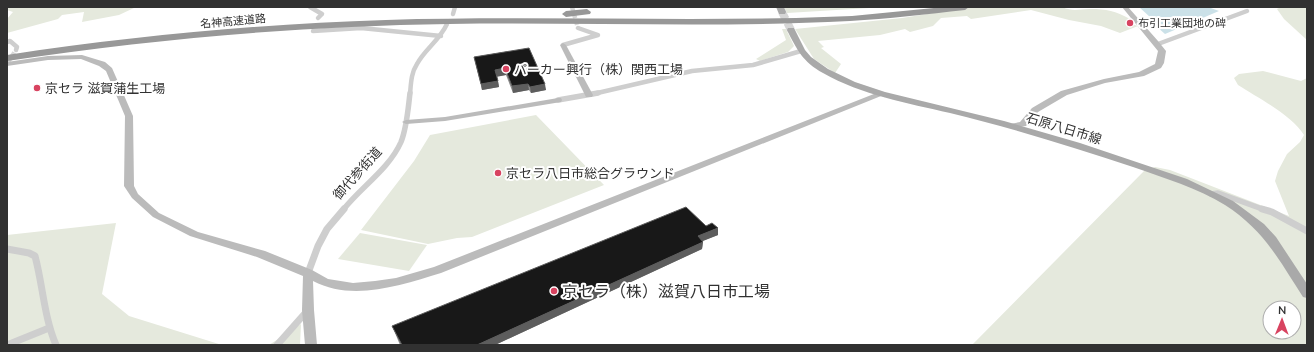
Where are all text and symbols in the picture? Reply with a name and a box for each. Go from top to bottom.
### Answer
street label: 名神高速道路 [200,11,267,32]
place label: 布引工業団地の碑 [1138,16,1226,31]
marker: 布引工業団地の碑 [1125,18,1135,28]
place label: パーカー興行（株）関西工場 [514,61,683,79]
marker: パーカー興行（株）関西工場 [501,64,511,74]
place label: 京セラ 滋賀蒲生工場 [45,80,165,98]
marker: 京セラ 滋賀蒲生工場 [32,83,42,93]
street label: 石原八日市線 [1024,109,1104,149]
street label: 御代参街道 [329,143,386,204]
place label: 京セラ八日市総合グラウンド [506,165,675,183]
marker: 京セラ八日市総合グラウンド [493,168,503,178]
place label: 京セラ（株）滋賀八日市工場 [562,281,770,303]
marker: 京セラ（株）滋賀八日市工場 [549,286,559,296]
north arrow [1262,300,1302,340]
text: N [1278,303,1286,318]

